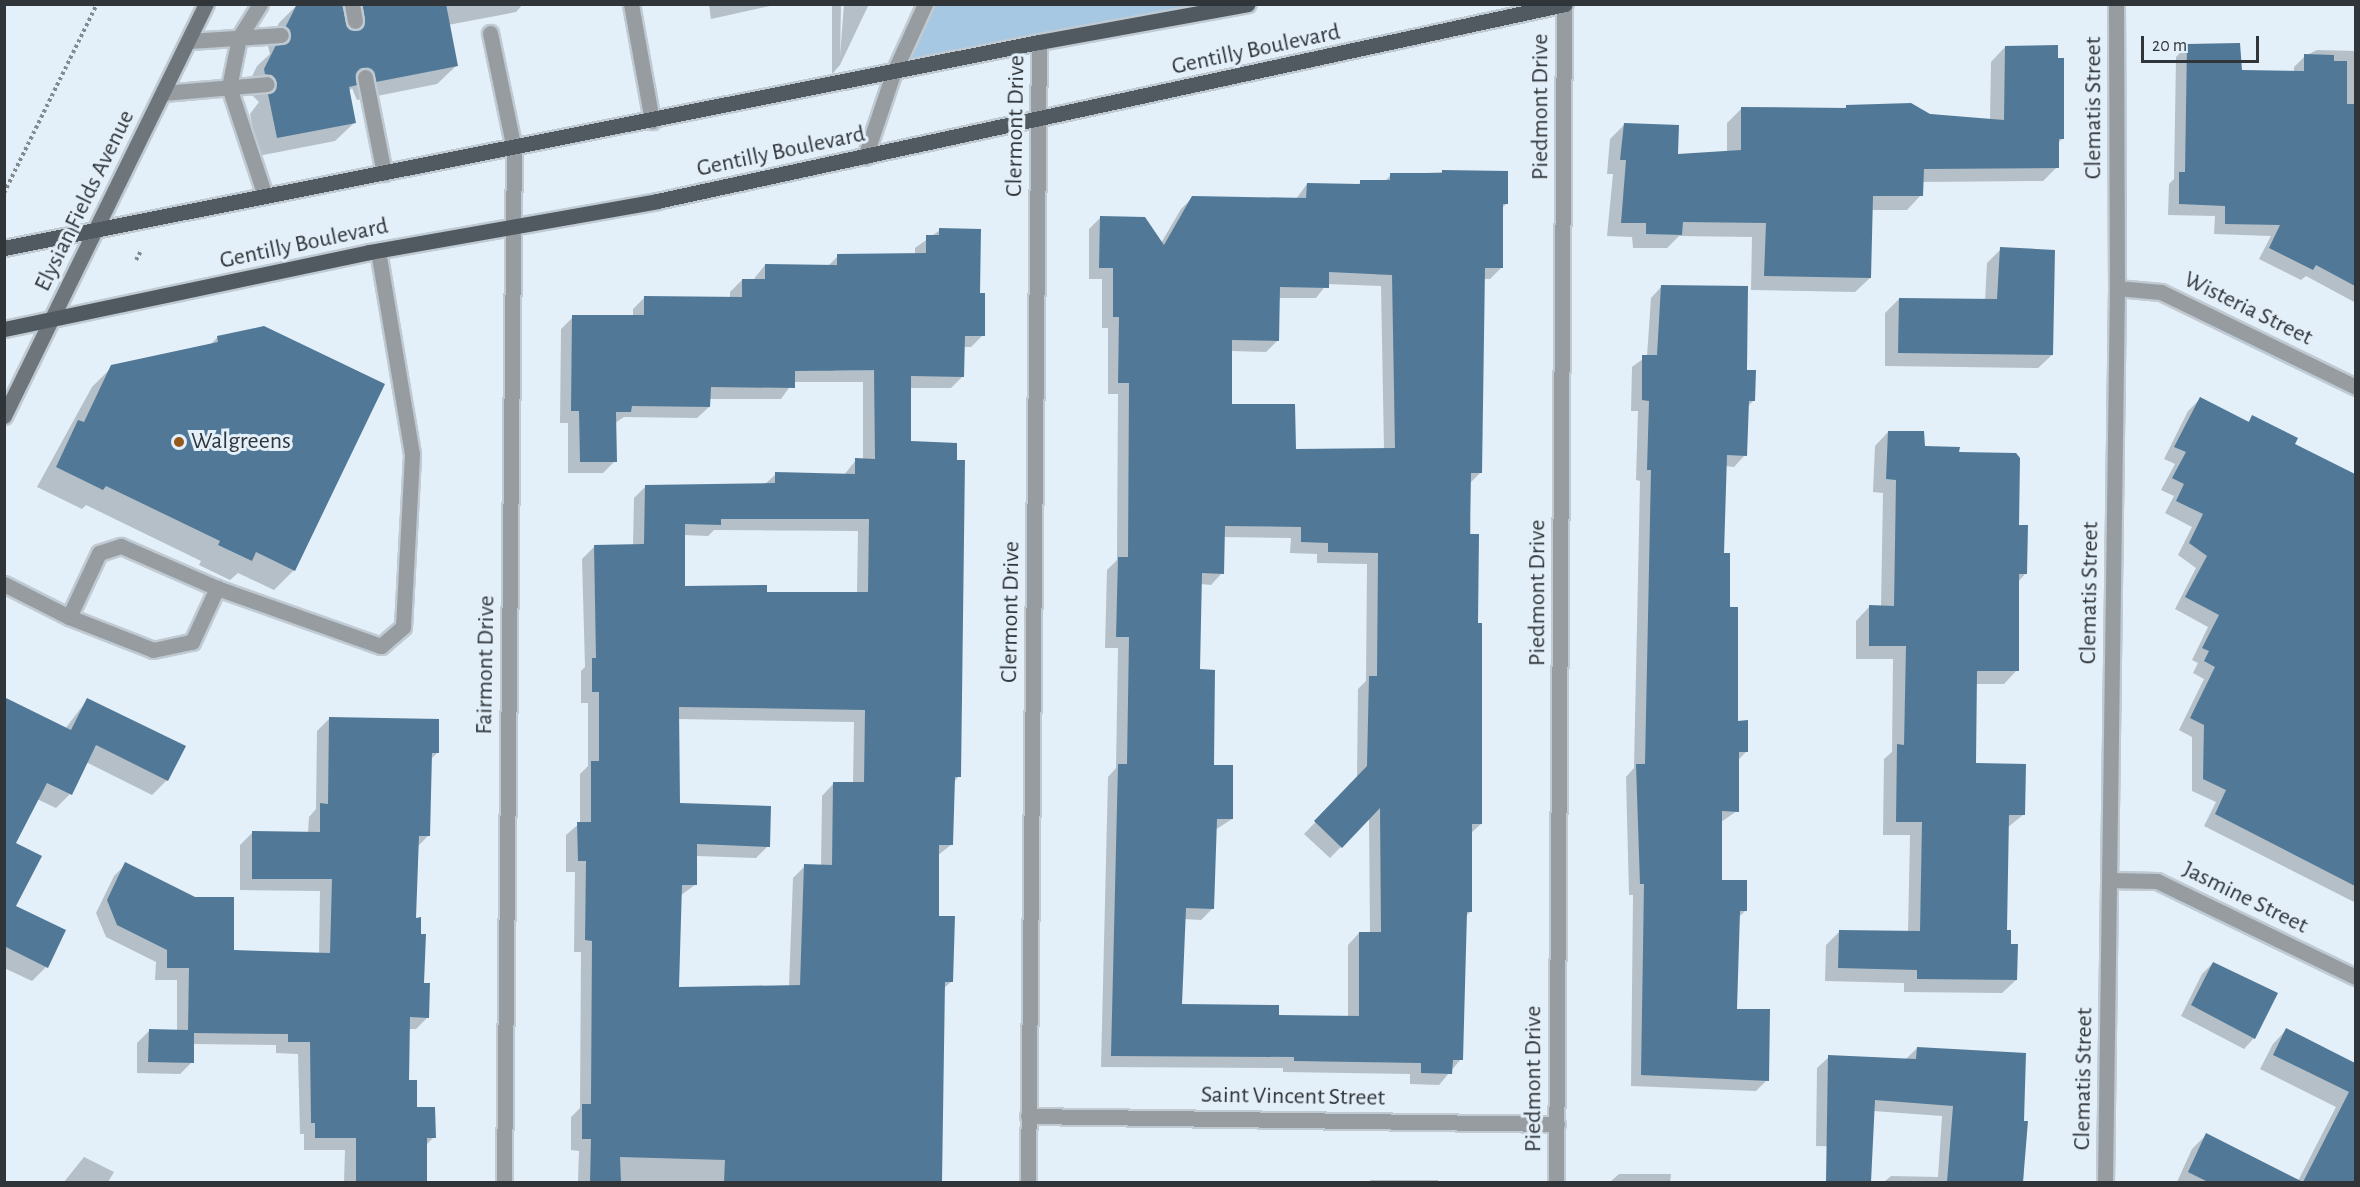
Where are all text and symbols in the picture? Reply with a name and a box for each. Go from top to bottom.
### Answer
street label: Gentilly Boulevard [1169,18,1343,82]
scale bar [2144,24,2262,62]
street label: Piedmont Drive [1527,34,1555,180]
street label: Clematis Street [2080,37,2108,179]
text: 20 m [2152,37,2187,55]
street label: Clermont Drive [1000,55,1032,197]
street label: Elysian Fields Avenue [29,106,141,296]
street label: Gentilly Boulevard [694,120,868,184]
street label: Gentilly Boulevard [217,212,391,276]
street label: Wisteria Street [2179,265,2317,353]
place label: Walgreens [191,428,291,456]
marker: Walgreens [172,435,186,449]
street label: Piedmont Drive [1524,520,1552,666]
street label: Clematis Street [2074,521,2106,665]
street label: Clermont Drive [995,541,1027,683]
street label: Fairmont Drive [470,595,502,735]
street label: Jasmine Street [2178,855,2312,941]
street label: Piedmont Drive [1520,1006,1548,1152]
street label: Clematis Street [2068,1007,2100,1151]
street label: Saint Vincent Street [1201,1081,1385,1113]

